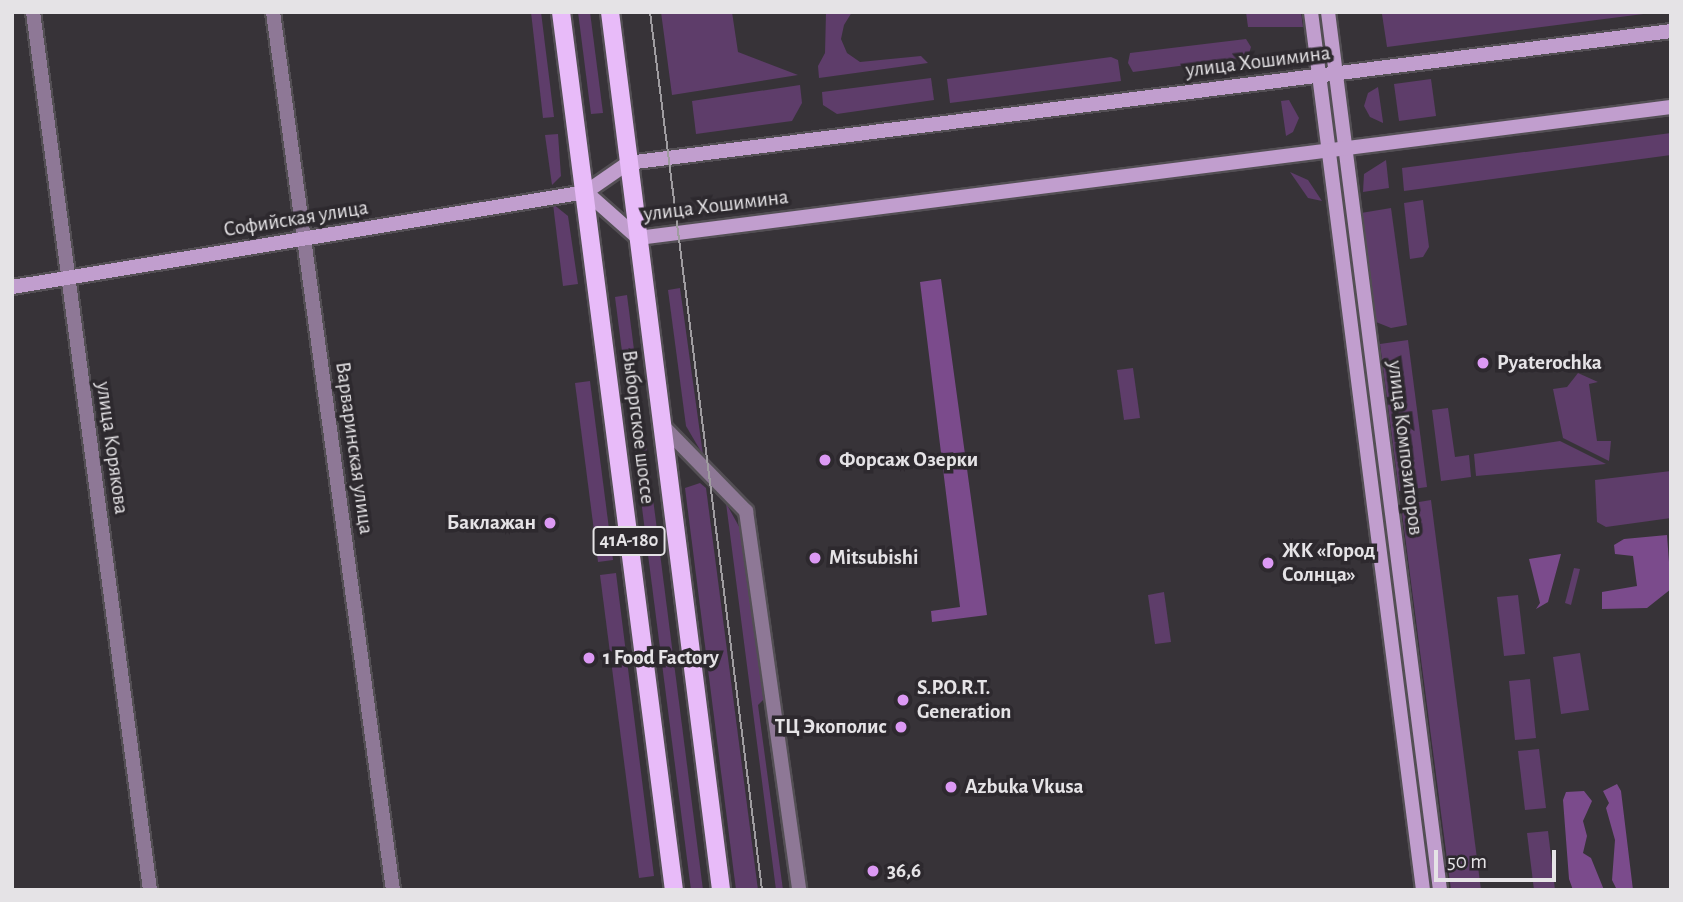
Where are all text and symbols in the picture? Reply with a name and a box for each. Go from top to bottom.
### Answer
street label: улица Хошимина [1184,41,1332,83]
street label: улица Хошимина [642,185,790,227]
street label: Софийская улица [222,195,370,243]
street label: Выборгское шоссе [616,349,660,505]
place label: Pyaterochka [1497,350,1602,376]
marker: Pyaterochka [1475,355,1491,371]
street label: улица Композиторов [1382,359,1428,537]
street label: Варваринская улица [329,360,379,536]
street label: улица Корякова [90,380,134,516]
place label: Форсаж Озерки [839,447,978,473]
marker: Форсаж Озерки [817,452,833,468]
place label: Баклажан [447,510,536,536]
marker: Баклажан [542,515,558,531]
road number: 41А-180 [592,526,666,556]
place label: ЖК «Город Солнца» [1282,538,1375,588]
place label: Mitsubishi [829,545,919,571]
marker: Mitsubishi [807,550,823,566]
marker: ЖК «Город Солнца» [1260,555,1276,571]
place label: 1 Food Factory [603,645,719,671]
marker: 1 Food Factory [581,650,597,666]
place label: S.P.O.R.T. Generation [917,675,1011,725]
marker: S.P.O.R.T. Generation [895,692,911,708]
place label: ТЦ Экополис [775,714,887,740]
marker: ТЦ Экополис [893,719,909,735]
place label: Azbuka Vkusa [965,774,1084,800]
marker: Azbuka Vkusa [943,779,959,795]
scale bar [1438,836,1560,880]
text: 50 m [1447,851,1487,872]
place label: 36,6 [887,858,921,884]
marker: 36,6 [865,863,881,879]

